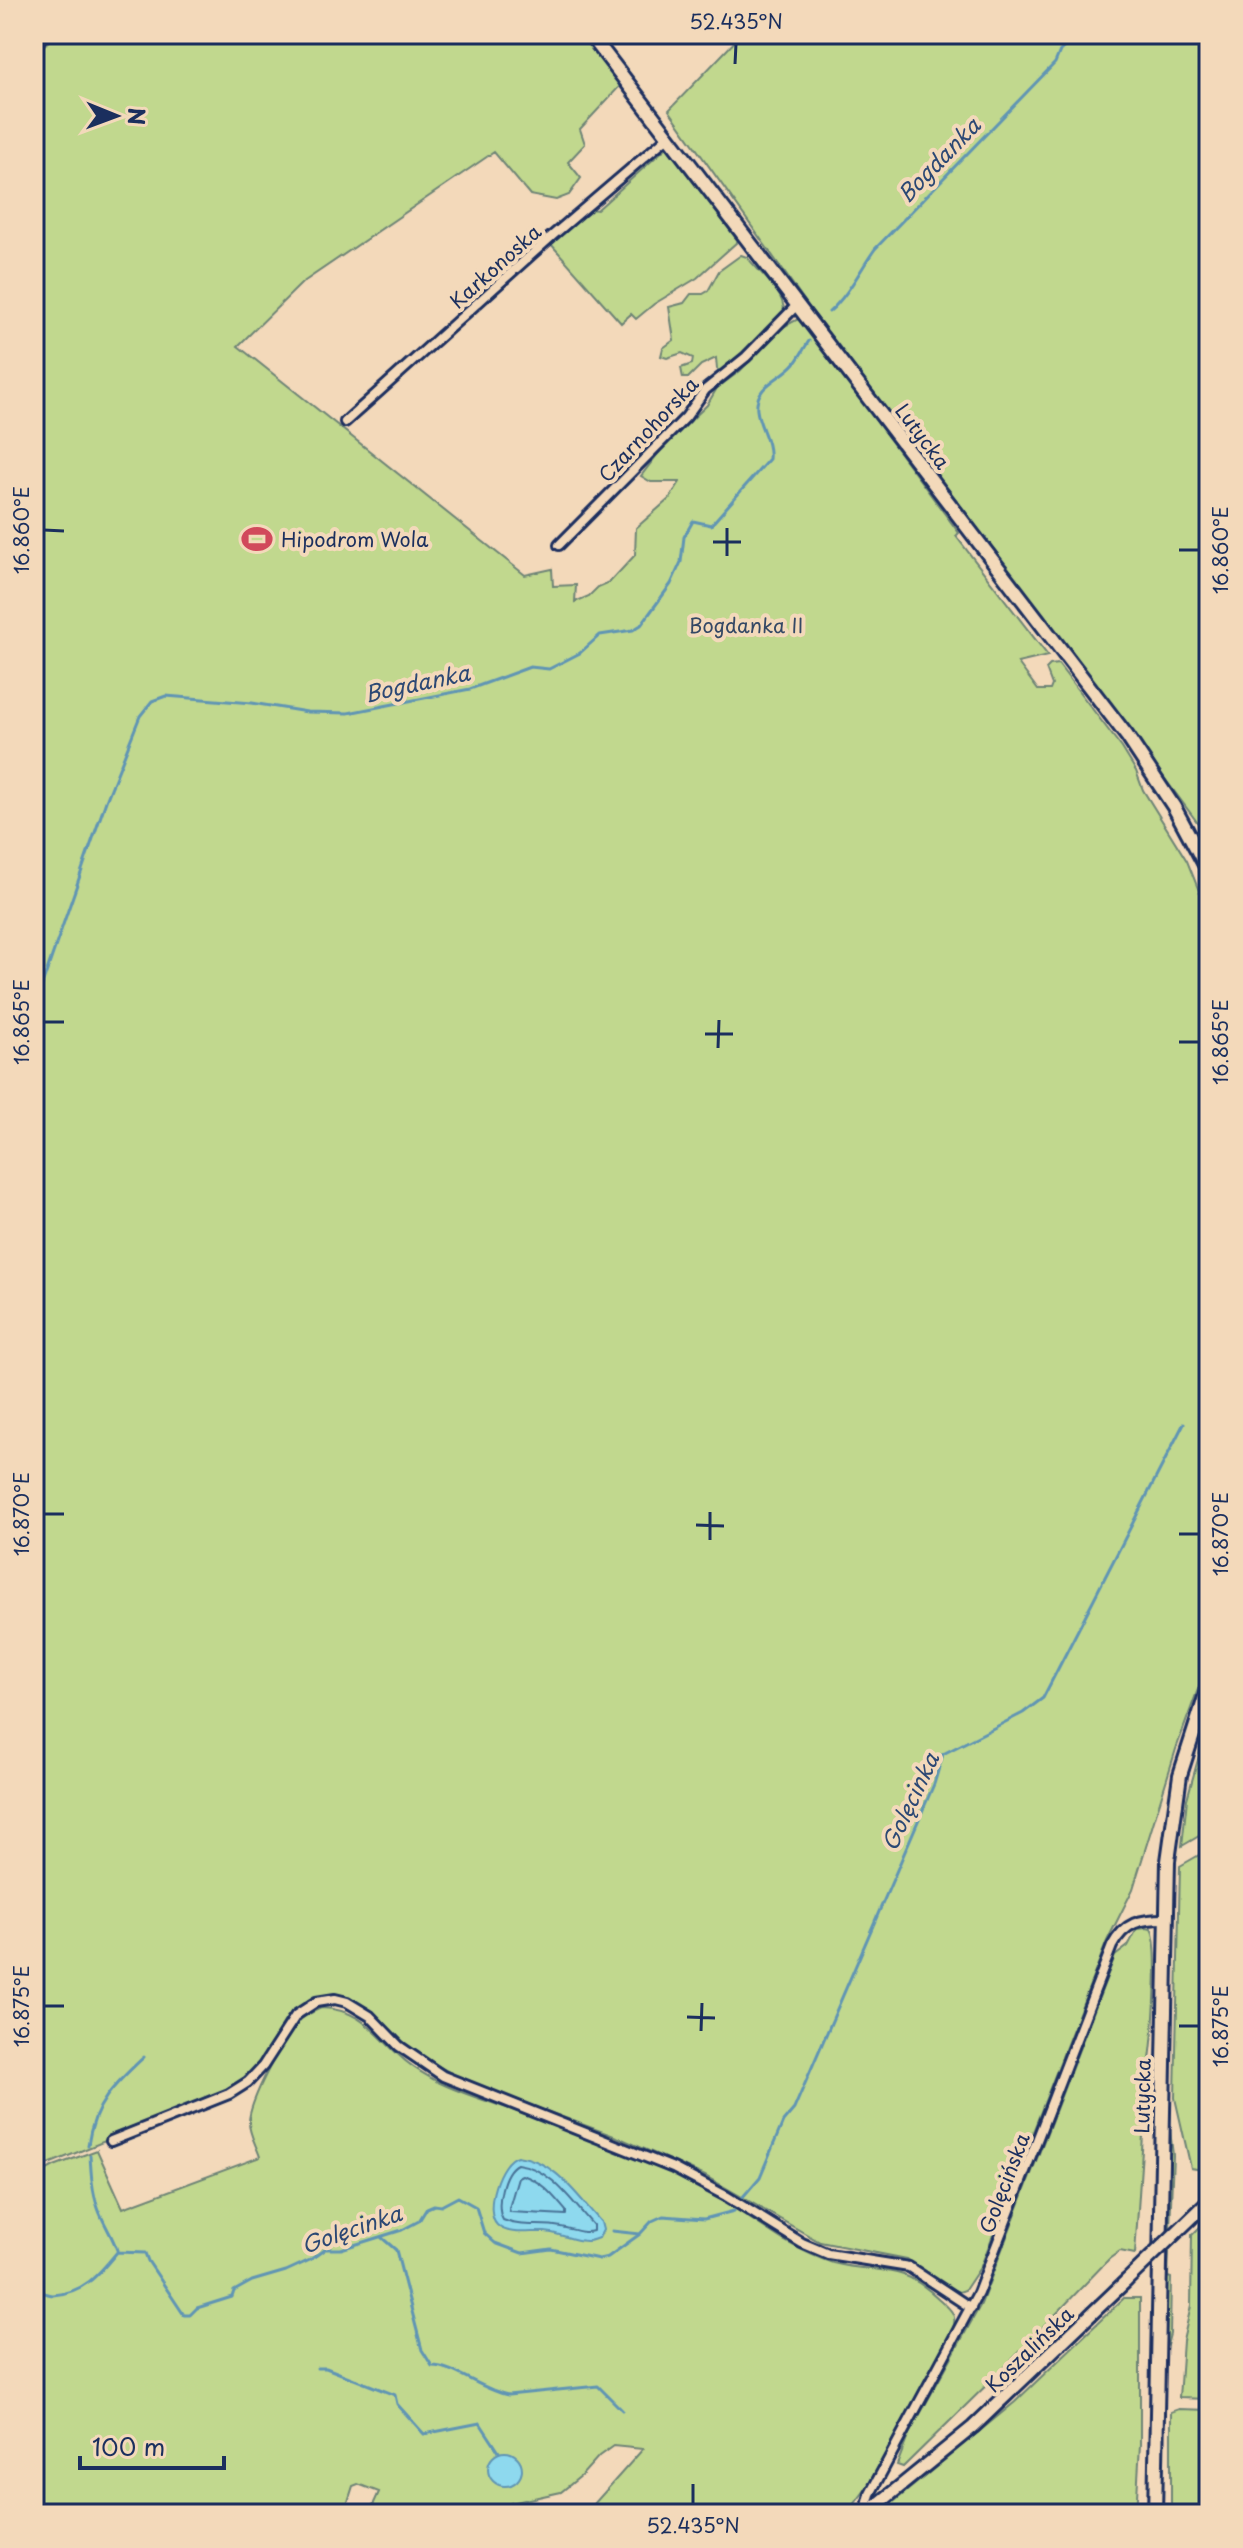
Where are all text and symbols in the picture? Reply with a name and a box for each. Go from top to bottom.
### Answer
text: 52.435°N [689,6,783,36]
north arrow [76,76,156,156]
text: N [121,107,154,125]
water label: Bogdanka [889,108,988,209]
street label: Karkonoska [443,216,548,315]
street label: Czarnohorska [591,369,705,489]
street label: Lutycka [888,397,958,476]
text: 16.860°E [6,486,36,574]
text: 16.860°E [1205,506,1235,594]
sports icon: Hipodrom Wola [240,522,274,556]
place label: Hipodrom Wola [281,524,429,554]
park label: Bogdanka II [689,610,803,640]
water label: Bogdanka [361,654,474,709]
text: 16.865°E [6,979,36,1065]
text: 16.865°E [1205,999,1235,1085]
text: 16.870°E [6,1472,36,1556]
text: 16.870°E [1205,1492,1235,1576]
water label: Golęcinka [872,1745,947,1855]
text: 16.875°E [6,1965,36,2047]
text: 16.875°E [1205,1985,1235,2067]
street label: Lutycka [1126,2058,1158,2134]
street label: Golęcińska [971,2128,1037,2237]
water label: Golęcinka [296,2195,407,2261]
street label: Koszalińska [978,2299,1080,2399]
scale bar [80,2420,224,2470]
text: 100 m [92,2428,165,2464]
text: 52.435°N [646,2510,740,2540]

